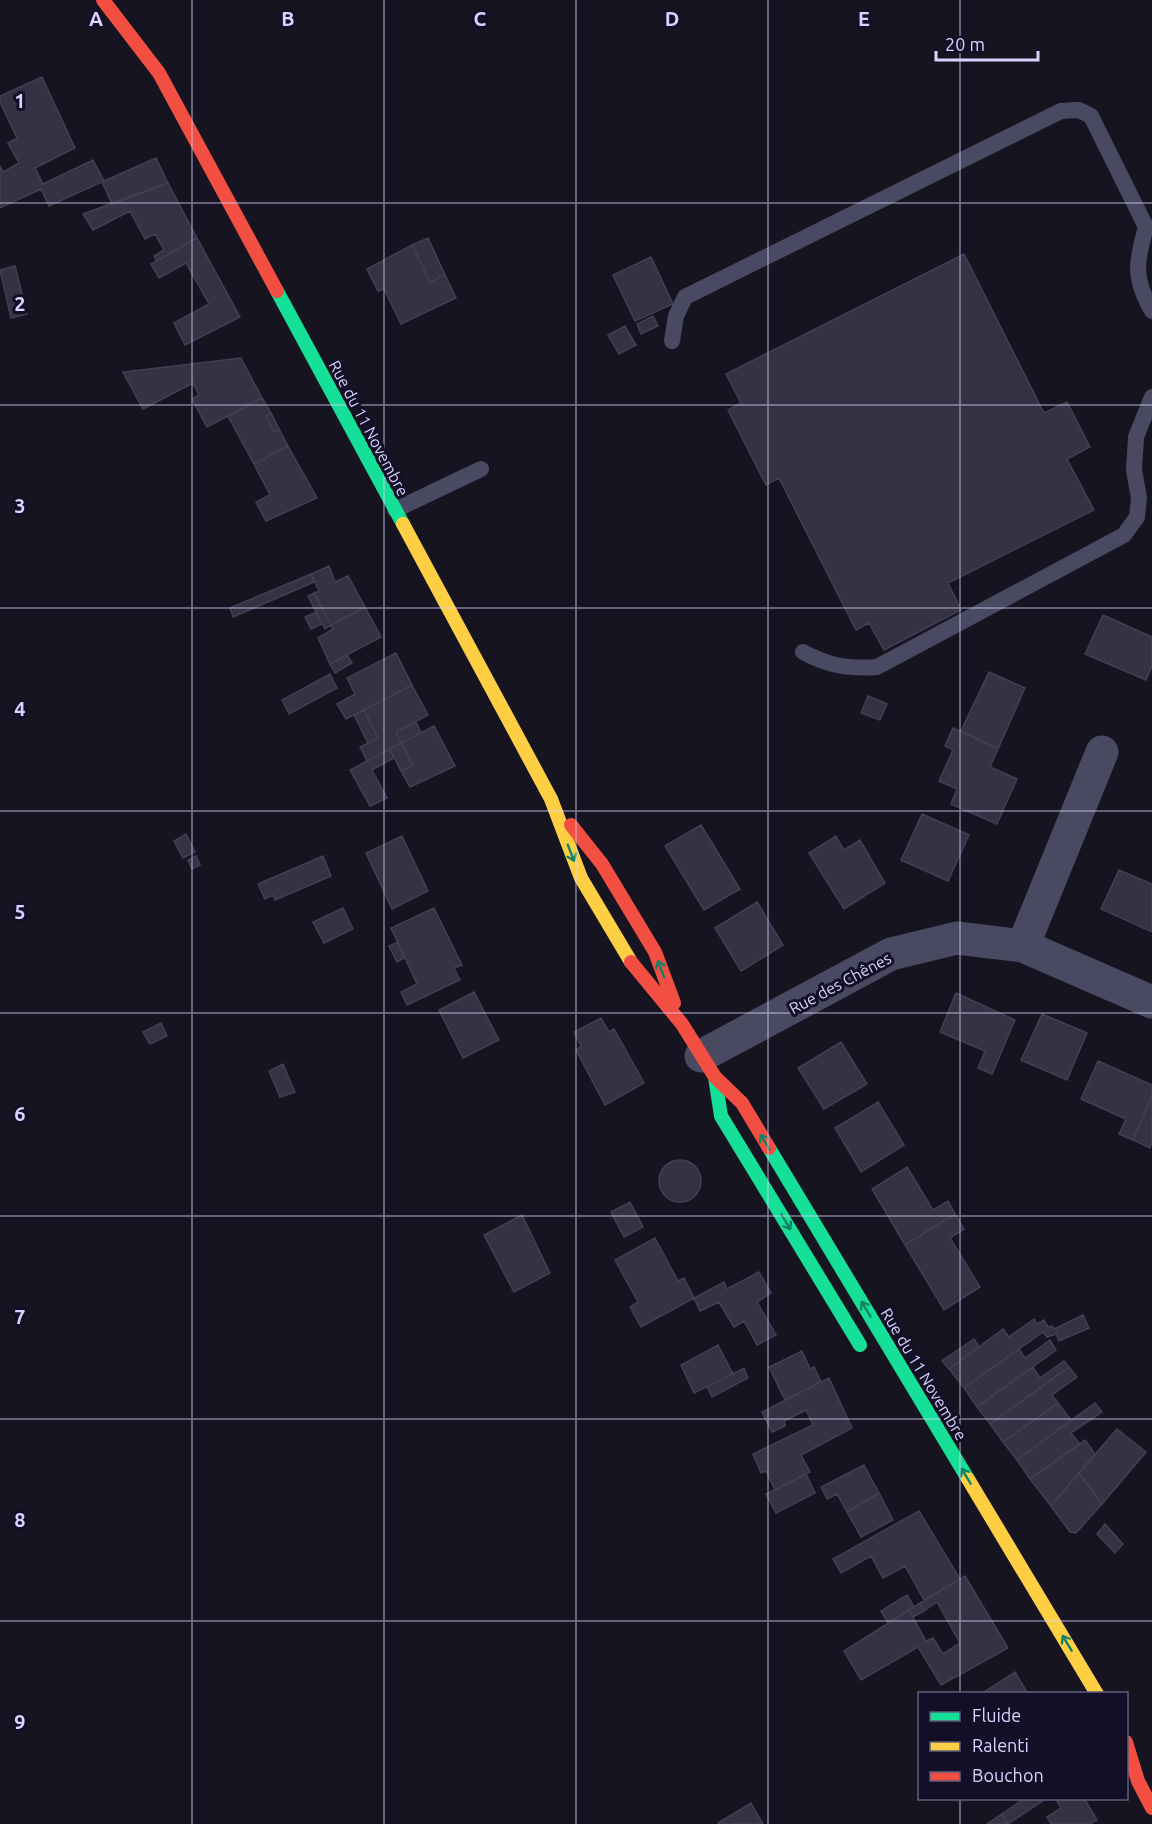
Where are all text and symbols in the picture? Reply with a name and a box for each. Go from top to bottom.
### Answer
text: A [89,7,103,30]
text: B [281,7,295,30]
text: C [474,7,487,30]
text: D [665,7,679,30]
text: E [858,7,870,30]
scale bar [936,24,1038,62]
text: 20 m [945,34,985,54]
text: 1 [14,89,26,112]
text: 2 [14,292,26,315]
street label: Rue du 11 Novembre [326,357,412,499]
text: 3 [14,494,26,517]
text: 4 [14,697,26,720]
one-way arrow [567,843,578,862]
text: 5 [14,900,26,923]
street label: Rue des Chênes [786,948,894,1017]
one-way arrow [655,960,666,979]
text: 6 [14,1102,26,1125]
one-way arrow [759,1134,771,1151]
one-way arrow [780,1213,792,1230]
one-way arrow [859,1301,871,1318]
text: 7 [14,1305,26,1328]
street label: Rue du 11 Novembre [877,1305,971,1443]
one-way arrow [960,1468,972,1485]
text: 8 [14,1508,26,1531]
one-way arrow [1060,1635,1072,1652]
legend [918,1692,1128,1800]
text: Fluide [972,1705,1021,1725]
text: 9 [14,1710,26,1733]
text: Ralenti [972,1735,1029,1755]
text: Bouchon [972,1765,1044,1785]

